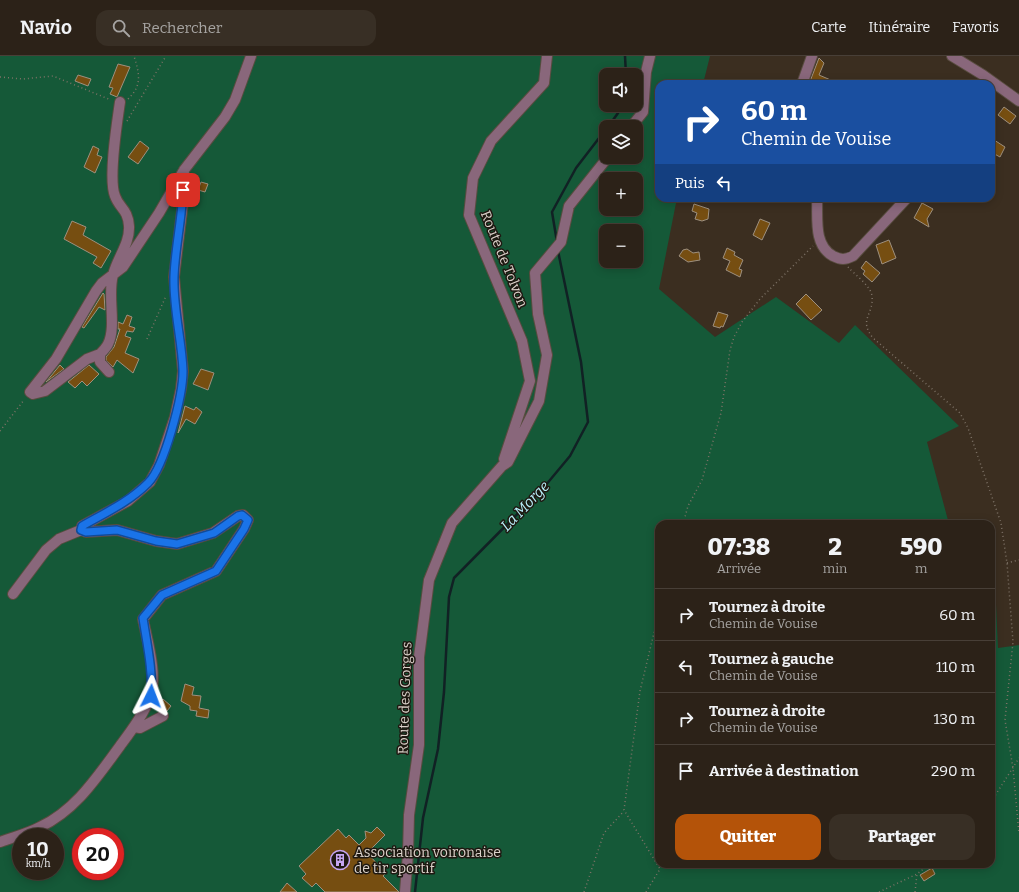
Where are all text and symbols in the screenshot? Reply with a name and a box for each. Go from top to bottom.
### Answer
search box [96,10,376,46]
text: Navio [20,16,72,39]
icon: search [110,17,132,39]
text: Rechercher [142,19,222,37]
text: Carte [811,19,846,36]
text: Itinéraire [868,19,930,36]
text: Favoris [952,19,999,36]
map controls [599,68,643,268]
button: sound [599,68,643,112]
text: 60 m [741,94,807,127]
icon: right [675,96,727,148]
button: layers [599,120,643,164]
text: Chemin de Vouise [741,128,891,150]
button: + [599,172,643,216]
icon: left [713,172,735,194]
pin [166,173,200,207]
text: Puis [675,174,705,192]
icon: arrive [172,179,194,201]
street label: Route de Tolvon [477,208,531,310]
button: − [599,224,643,268]
water label: La Morge [497,477,554,535]
text: 07:38 [708,533,770,561]
text: 2 [828,533,842,561]
text: 590 [900,533,942,561]
text: Arrivée [717,561,761,576]
text: min [823,561,847,576]
text: m [915,561,927,576]
text: Tournez à droite [709,598,825,616]
icon: right [675,604,697,626]
text: 60 m [939,606,975,624]
text: Chemin de Vouise [709,616,818,631]
street label: Route des Gorges [395,641,415,755]
text: Tournez à gauche [709,650,834,668]
icon: left [675,656,697,678]
text: 110 m [936,658,975,676]
text: Chemin de Vouise [709,668,818,683]
position arrow [130,675,172,717]
text: Tournez à droite [709,702,825,720]
icon: right [675,708,697,730]
text: 130 m [933,710,975,728]
text: Chemin de Vouise [709,720,818,735]
icon: arrive [675,760,697,782]
text: Arrivée à destination [709,762,859,780]
text: 290 m [931,762,975,780]
button: Quitter [675,814,821,860]
button: Partager [829,814,975,860]
speed limit sign: 20 [72,828,124,880]
text: 10 [27,837,49,861]
place label: Association voironaise de tir sportif [354,844,501,877]
building icon: Association voironaise de tir sportif [329,849,351,871]
text: km/h [26,858,50,870]

